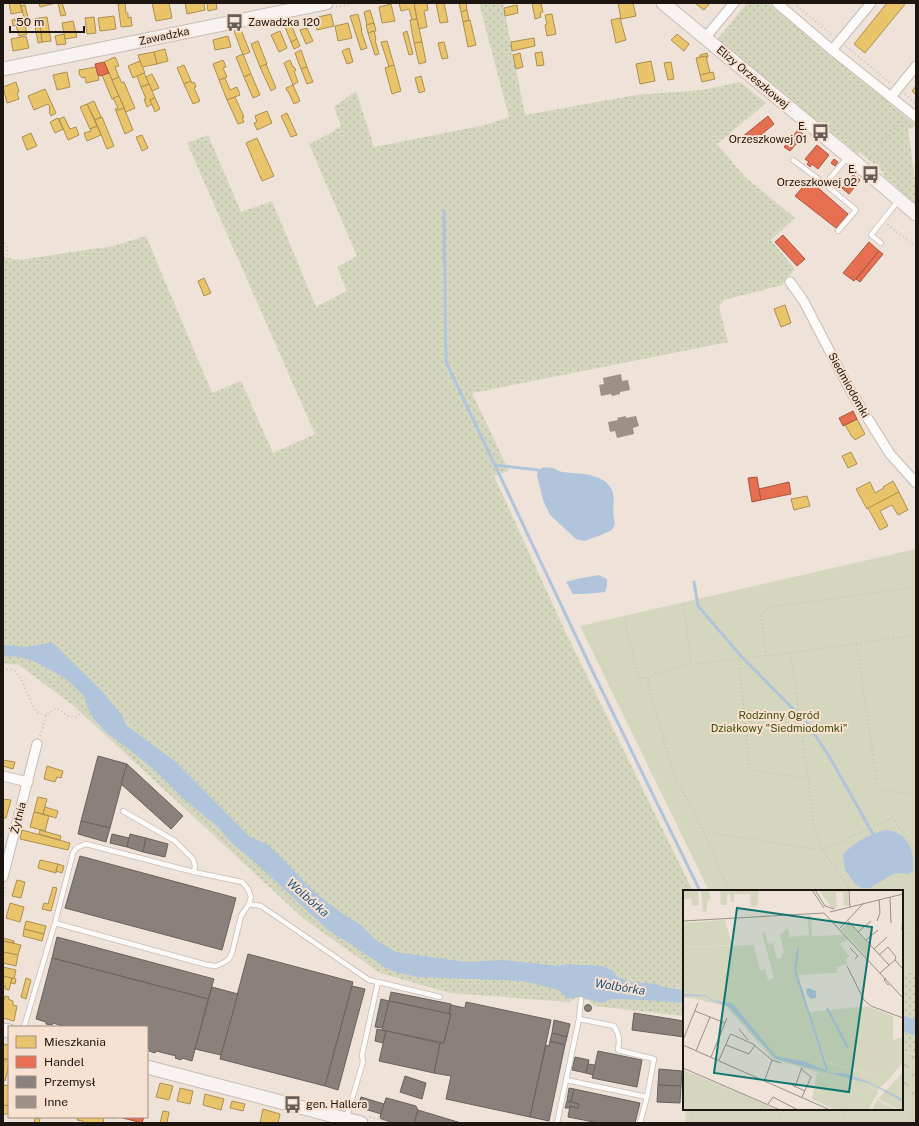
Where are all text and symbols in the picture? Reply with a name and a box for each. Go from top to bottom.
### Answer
scale bar [10,8,84,34]
bus stop icon: Zawadzka 120 [225,12,245,32]
text: 50 m [16,15,44,29]
place label: Zawadzka 120 [248,16,320,28]
street label: Zawadzka [138,25,190,47]
street label: Elizy Orzeszkowej [714,43,792,111]
place label: E. Orzeszkowej 01 [729,120,807,145]
bus stop icon: E. Orzeszkowej 01 [810,122,830,142]
place label: E. Orzeszkowej 02 [777,163,857,188]
bus stop icon: E. Orzeszkowej 02 [860,165,880,185]
street label: Siedmiodomki [826,350,872,420]
park label: Rodzinny Ogród Działkowy "Siedmiodomki" [711,709,847,734]
street label: Żytnia [7,801,28,835]
water label: Wolbórka [284,876,332,920]
inset map [683,890,903,1110]
water label: Wolbórka [594,976,646,998]
legend [8,1026,148,1118]
text: Mieszkania [44,1035,106,1049]
text: Handel [44,1055,85,1069]
text: Przemysł [44,1075,96,1089]
bus stop icon: gen. Hallera [283,1094,303,1114]
text: Inne [44,1095,68,1109]
place label: gen. Hallera [306,1098,367,1110]

